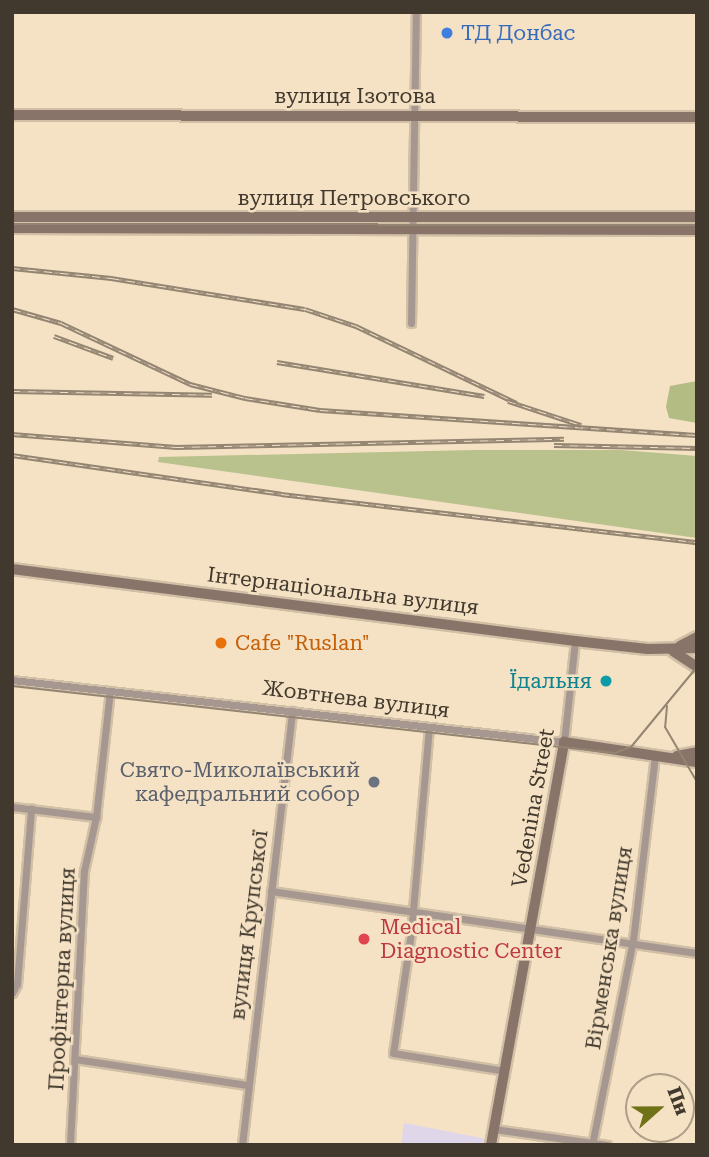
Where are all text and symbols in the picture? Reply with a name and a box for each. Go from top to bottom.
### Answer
place label: ТД Донбас [461,20,575,46]
marker: ТД Донбас [439,25,455,41]
street label: вулиця Ізотова [274,83,436,109]
street label: вулиця Петровського [238,185,470,211]
street label: Інтернаціональна вулиця [206,562,480,620]
place label: Cafe "Ruslan" [235,630,370,656]
marker: Cafe "Ruslan" [213,635,229,651]
place label: Їдальня [509,668,592,694]
marker: Їдальня [598,673,614,689]
street label: Жовтнева вулиця [261,675,451,723]
street label: Vedenina Street [507,727,559,889]
place label: Свято-Миколаївський кафедральний собор [120,757,360,807]
marker: Свято-Миколаївський кафедральний собор [366,774,382,790]
street label: вулиця Крупської [225,829,273,1021]
street label: Вірменська вулиця [580,845,638,1051]
street label: Профінтерна вулиця [44,867,80,1091]
place label: Medical Diagnostic Center [380,914,562,964]
marker: Medical Diagnostic Center [354,929,374,949]
north arrow [625,1073,695,1143]
text: Пн [662,1084,694,1118]

